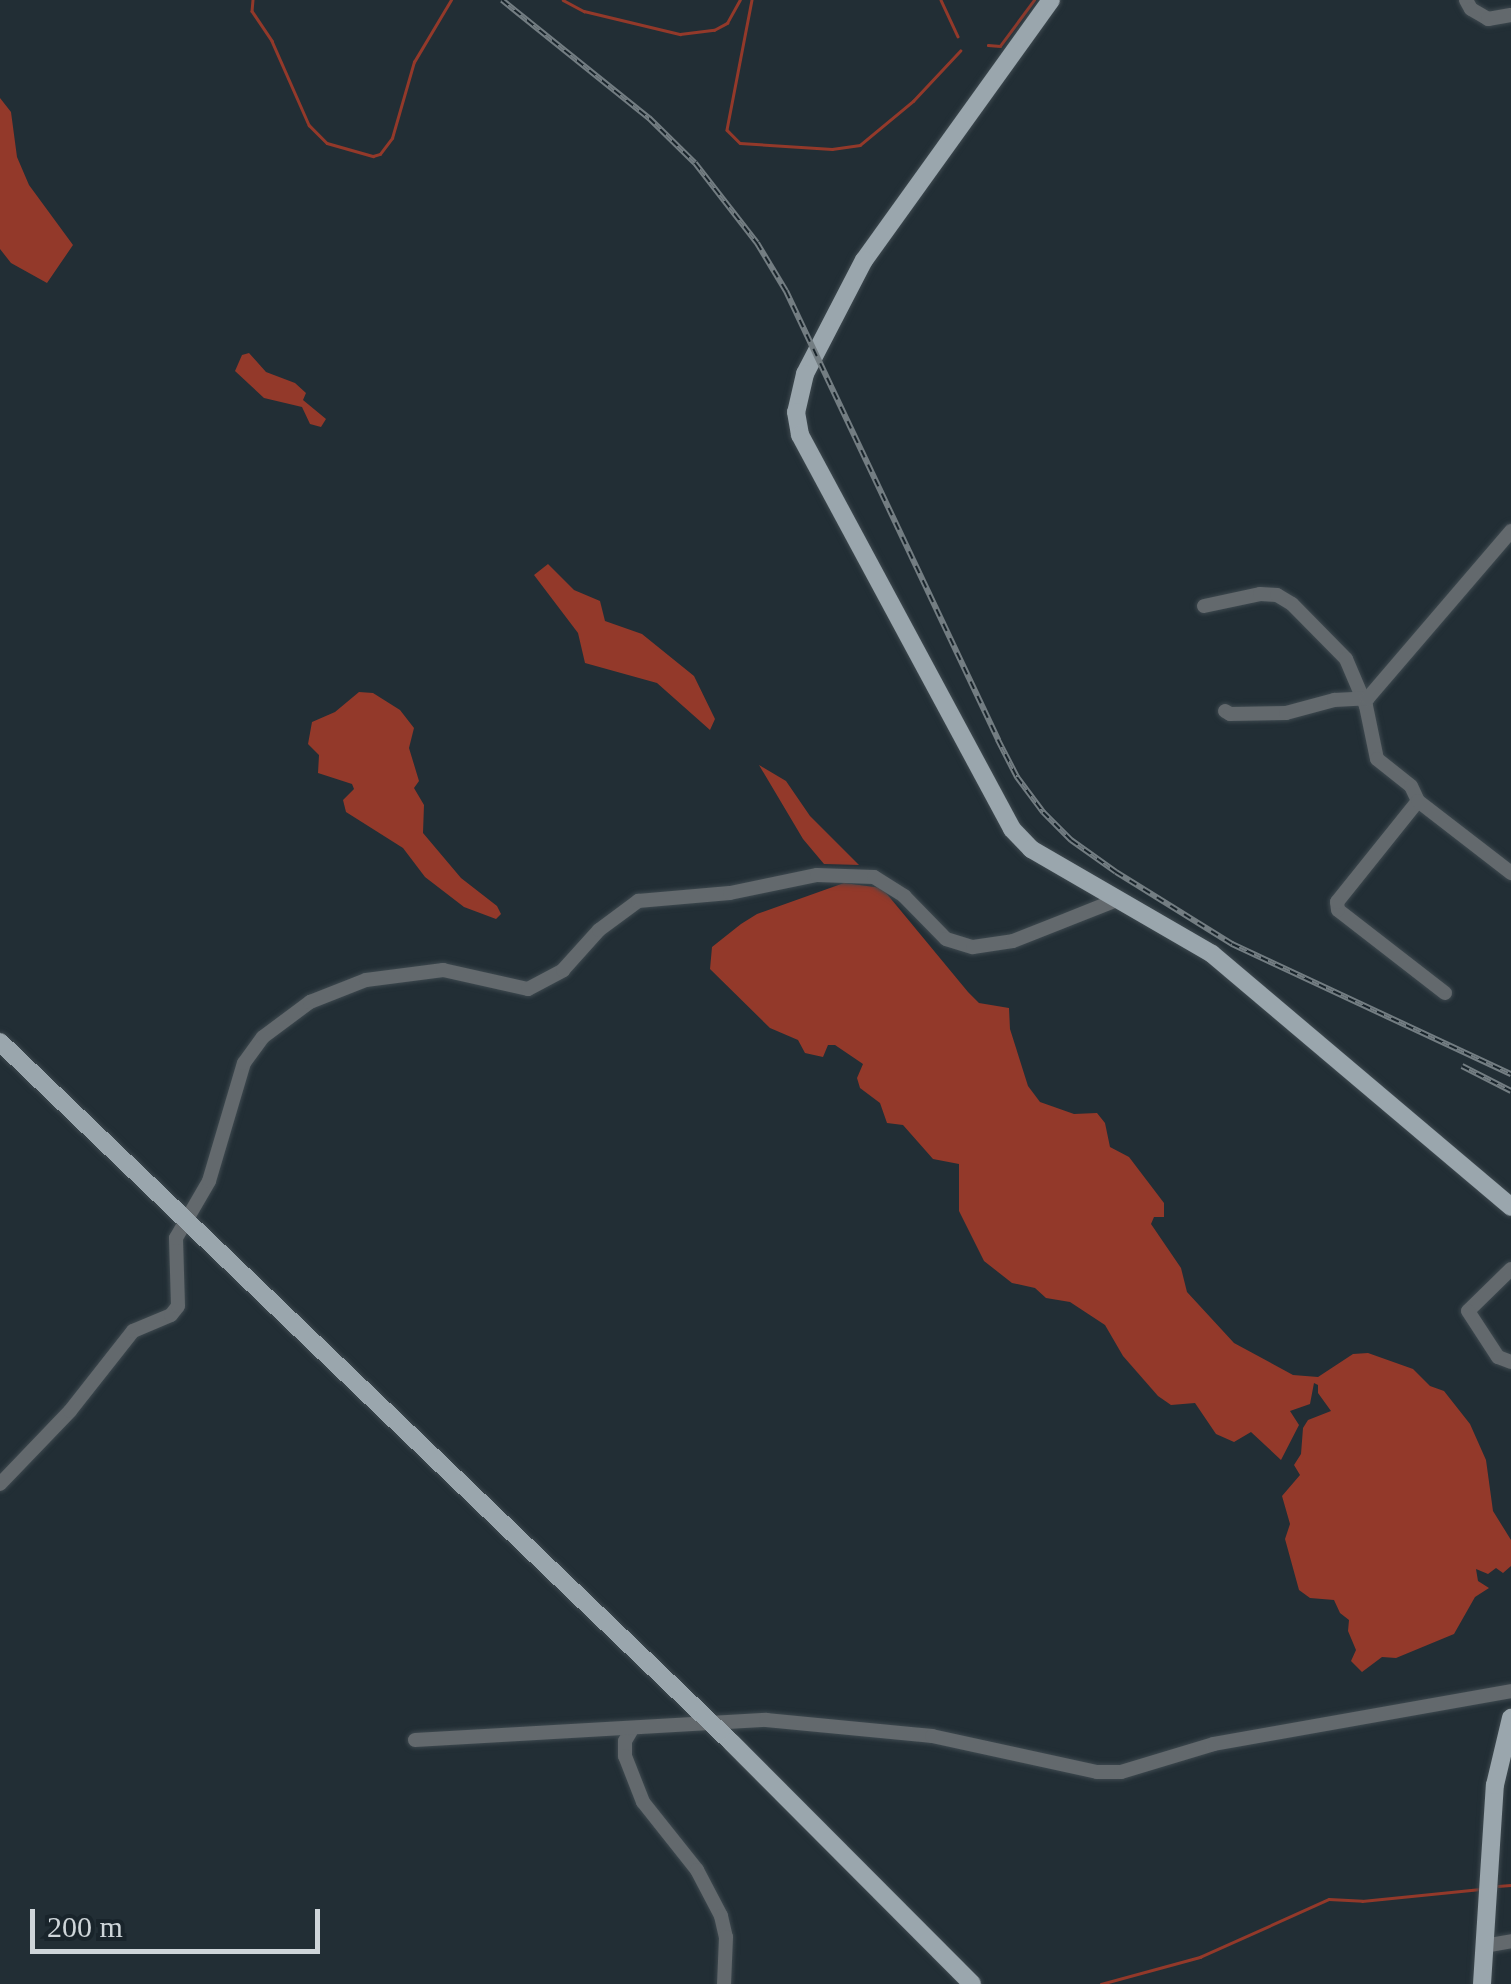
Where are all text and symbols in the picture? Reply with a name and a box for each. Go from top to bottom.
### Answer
scale bar [35,1889,325,1951]
text: 200 m [47,1910,123,1943]

